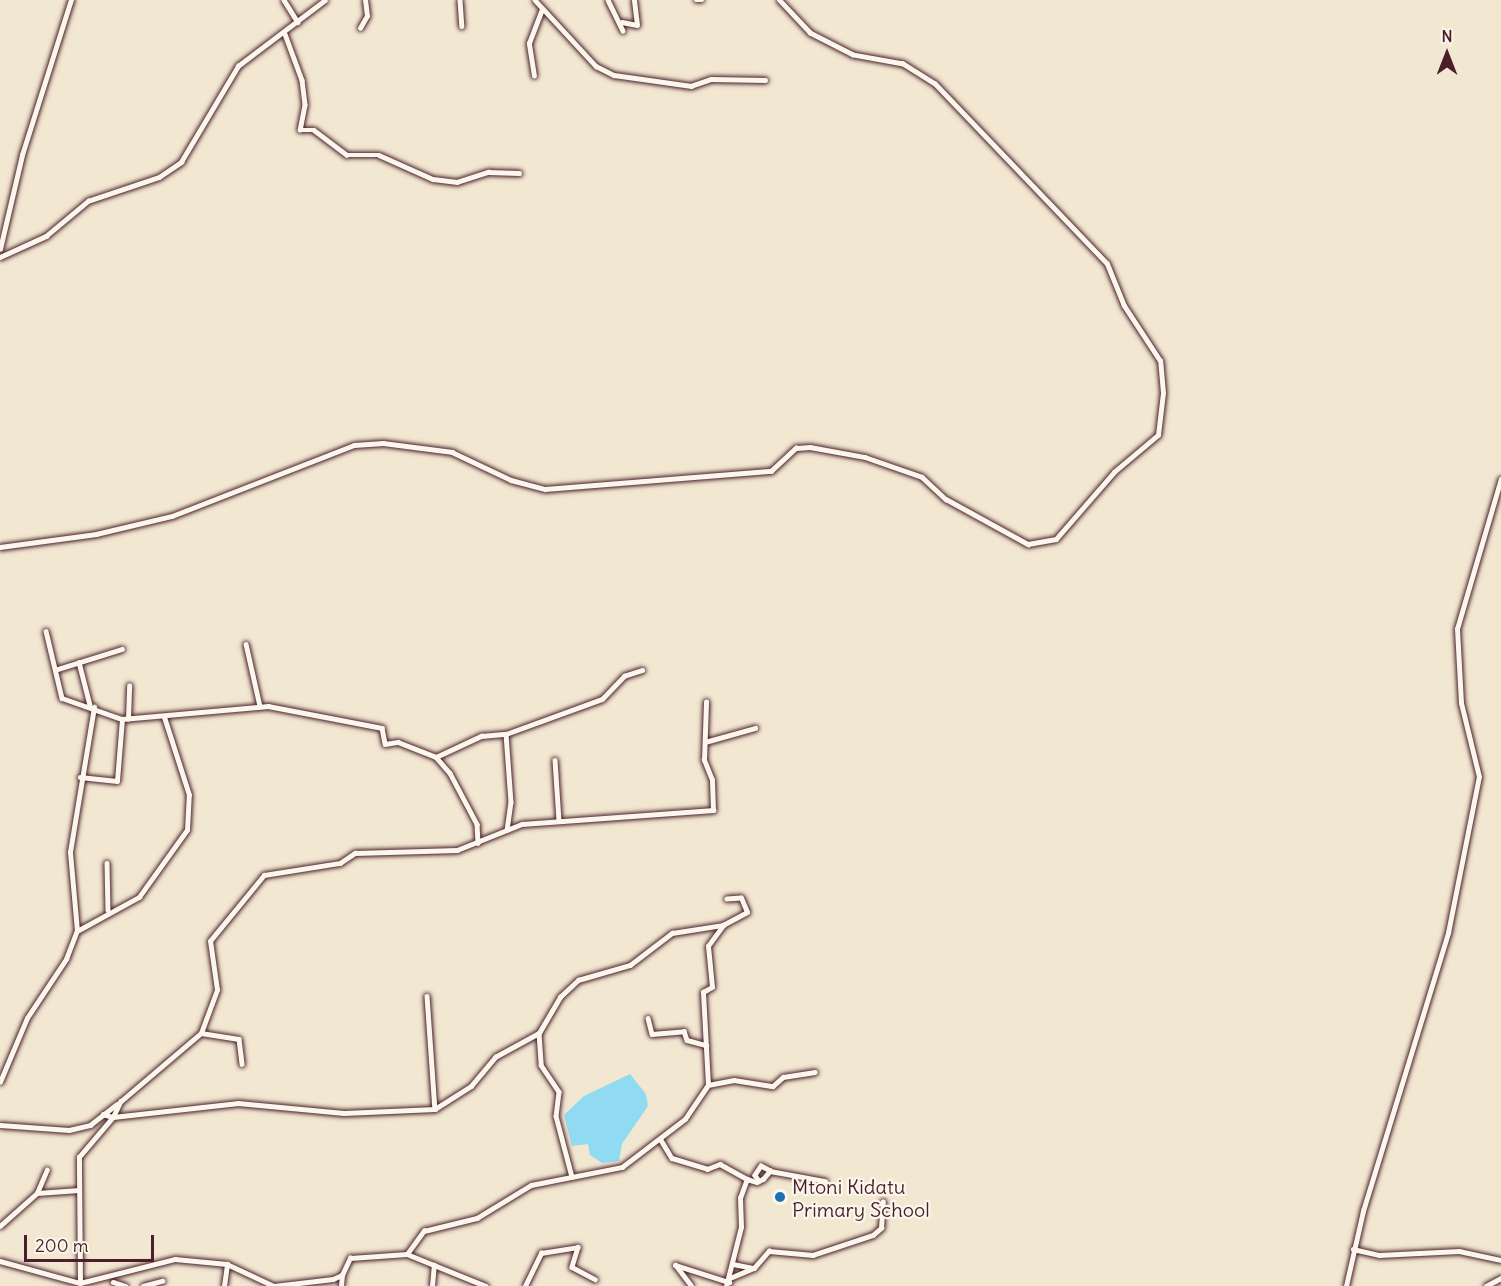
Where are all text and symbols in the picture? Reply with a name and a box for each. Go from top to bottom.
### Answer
north arrow [1417,24,1477,84]
text: N [1441,26,1453,46]
place label: Mtoni Kidatu Primary School [792,1174,930,1221]
marker: Mtoni Kidatu Primary School [773,1190,787,1204]
scale bar [27,1223,158,1261]
text: 200 m [35,1234,89,1257]

